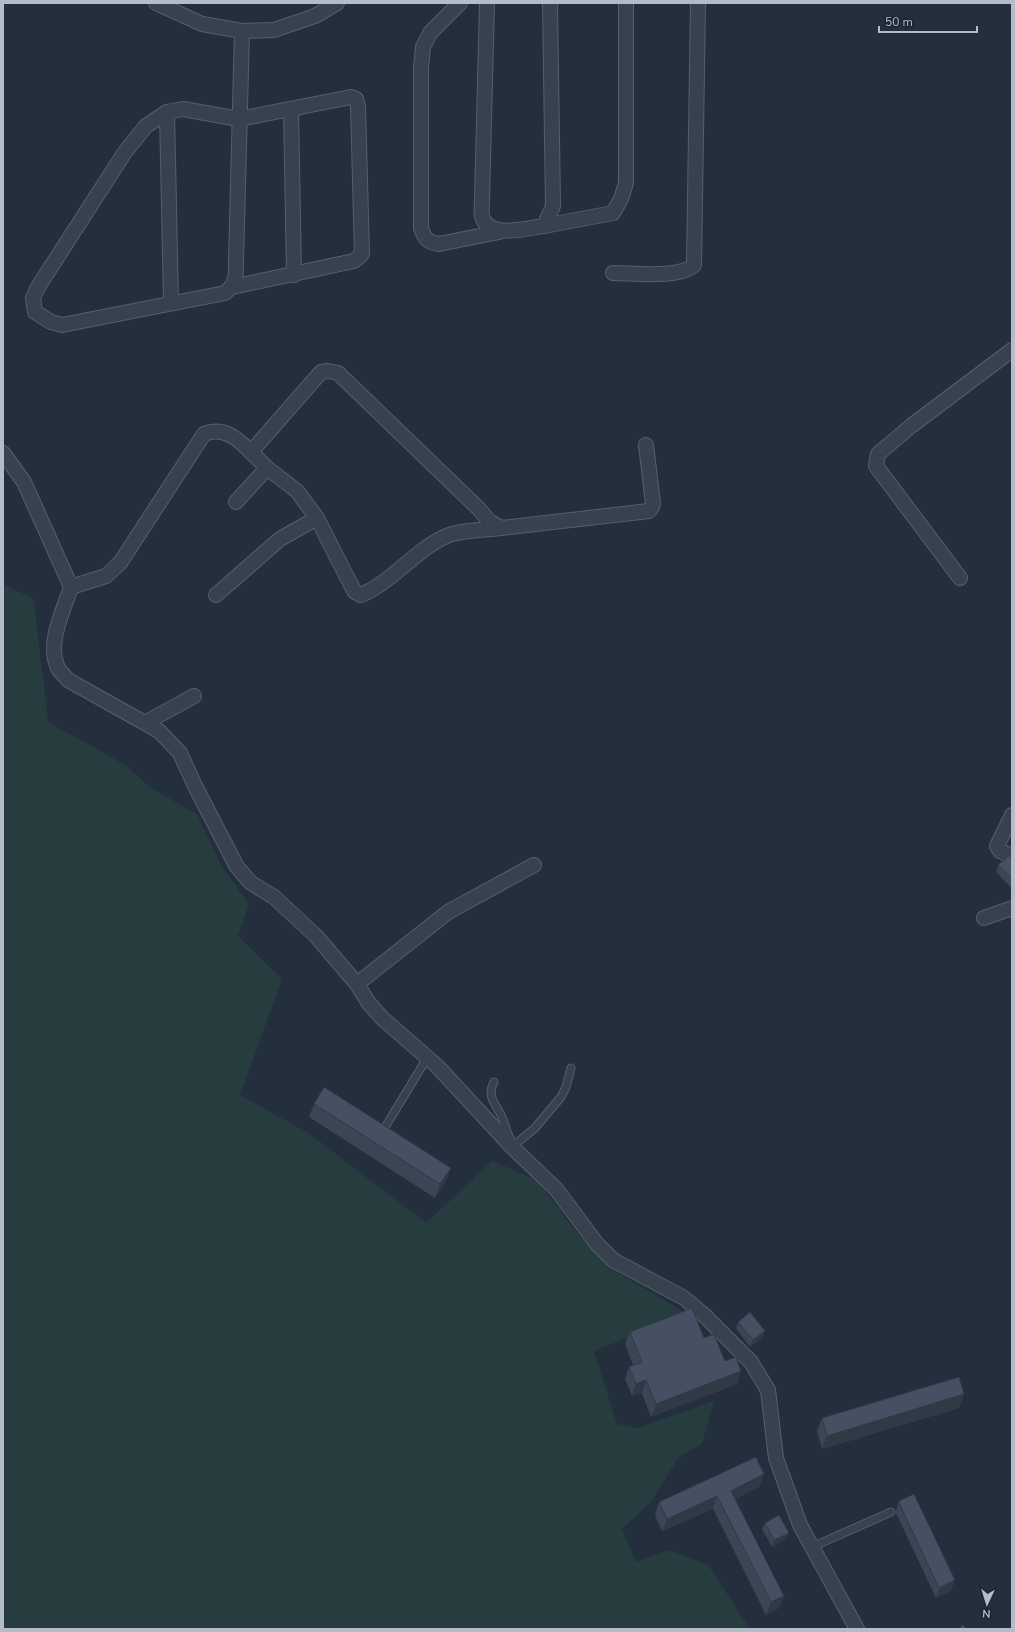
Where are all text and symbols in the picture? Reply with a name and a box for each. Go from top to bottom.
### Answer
scale bar [879,8,977,34]
text: 50 m [885,14,913,30]
north arrow [967,1584,1007,1624]
text: N [982,1606,991,1621]

